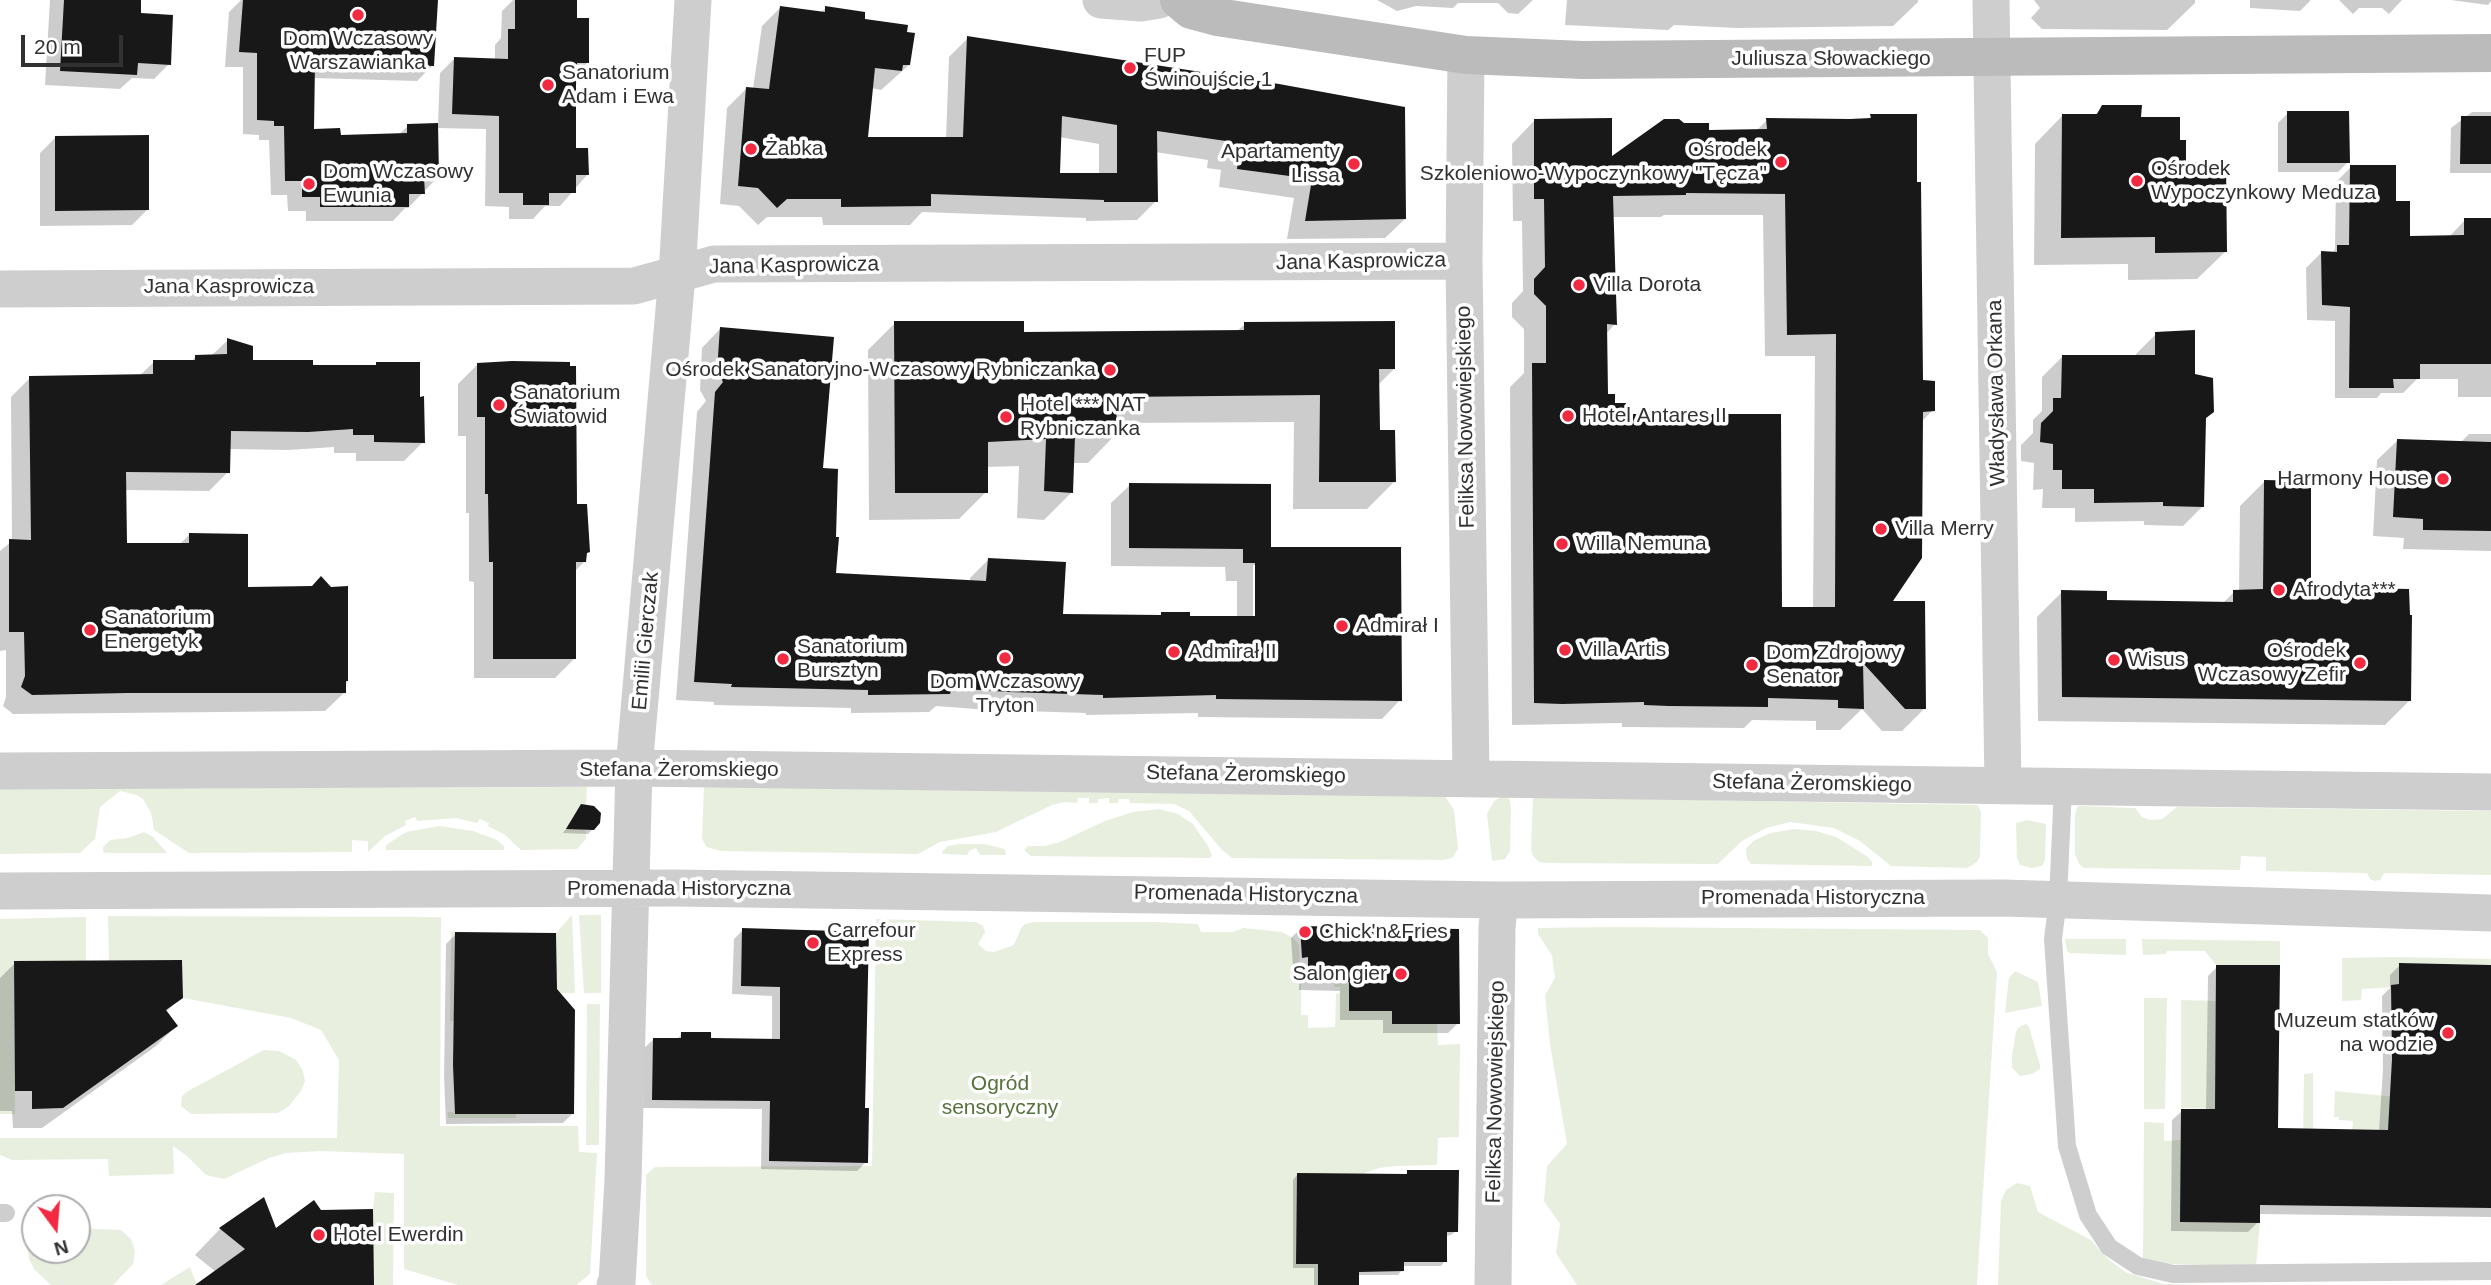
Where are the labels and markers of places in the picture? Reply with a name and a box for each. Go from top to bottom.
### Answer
marker: Dom Wczasowy Warszawianka [350,7,366,23]
place label: Dom Wczasowy Warszawianka [283,26,433,76]
place label: FUP Świnoujście 1 [1144,43,1272,93]
place label: Sanatorium Adam i Ewa [562,60,674,110]
marker: FUP Świnoujście 1 [1122,60,1138,76]
marker: Sanatorium Adam i Ewa [540,77,556,93]
place label: Żabka [765,136,823,162]
place label: Ośrodek Szkoleniowo-Wypoczynkowy "Tęcza" [1420,137,1767,187]
place label: Apartamenty Lissa [1221,139,1340,189]
marker: Żabka [743,141,759,157]
marker: Ośrodek Szkoleniowo-Wypoczynkowy "Tęcza" [1773,154,1789,170]
marker: Apartamenty Lissa [1346,156,1362,172]
place label: Ośrodek Wypoczynkowy Meduza [2151,156,2376,206]
place label: Dom Wczasowy Ewunia [323,159,474,209]
marker: Ośrodek Wypoczynkowy Meduza [2129,173,2145,189]
marker: Dom Wczasowy Ewunia [301,176,317,192]
place label: Villa Dorota [1593,272,1701,298]
marker: Villa Dorota [1571,277,1587,293]
place label: Ośrodek Sanatoryjno-Wczasowy Rybniczanka [665,357,1096,383]
marker: Ośrodek Sanatoryjno-Wczasowy Rybniczanka [1102,362,1118,378]
place label: Sanatorium Światowid [513,380,620,430]
place label: Hotel *** NAT Rybniczanka [1020,392,1146,442]
marker: Sanatorium Światowid [491,397,507,413]
place label: Hotel Antares II [1582,403,1727,429]
marker: Hotel Antares II [1560,408,1576,424]
marker: Hotel *** NAT Rybniczanka [998,409,1014,425]
place label: Harmony House [2277,466,2429,492]
marker: Harmony House [2435,471,2451,487]
place label: Villa Merry [1895,516,1994,542]
marker: Villa Merry [1873,521,1889,537]
place label: Willa Nemuna [1576,531,1707,557]
marker: Willa Nemuna [1554,536,1570,552]
place label: Afrodyta*** [2293,577,2396,603]
marker: Afrodyta*** [2271,582,2287,598]
place label: Sanatorium Energetyk [104,605,211,655]
place label: Admirał I [1356,613,1439,639]
marker: Admirał I [1334,618,1350,634]
marker: Sanatorium Energetyk [82,622,98,638]
place label: Sanatorium Bursztyn [797,634,904,684]
place label: Villa Artis [1579,637,1666,663]
place label: Ośrodek Wczasowy Zefir [2198,638,2346,688]
place label: Admirał II [1188,639,1277,665]
place label: Dom Zdrojowy Senator [1766,640,1901,690]
marker: Villa Artis [1557,642,1573,658]
marker: Admirał II [1166,644,1182,660]
place label: Wisus [2128,647,2185,673]
marker: Dom Wczasowy Tryton [997,650,1013,666]
marker: Sanatorium Bursztyn [775,651,791,667]
marker: Wisus [2106,652,2122,668]
marker: Ośrodek Wczasowy Zefir [2352,655,2368,671]
marker: Dom Zdrojowy Senator [1744,657,1760,673]
place label: Dom Wczasowy Tryton [930,669,1080,719]
place label: Carrefour Express [827,918,916,968]
place label: Chick'n&Fries [1319,919,1448,945]
marker: Chick'n&Fries [1297,924,1313,940]
marker: Carrefour Express [805,935,821,951]
place label: Salon gier [1292,961,1387,987]
marker: Salon gier [1393,966,1409,982]
place label: Muzeum statków na wodzie [2276,1008,2434,1058]
marker: Muzeum statków na wodzie [2440,1025,2456,1041]
place label: Hotel Ewerdin [333,1222,464,1248]
marker: Hotel Ewerdin [311,1227,327,1243]

